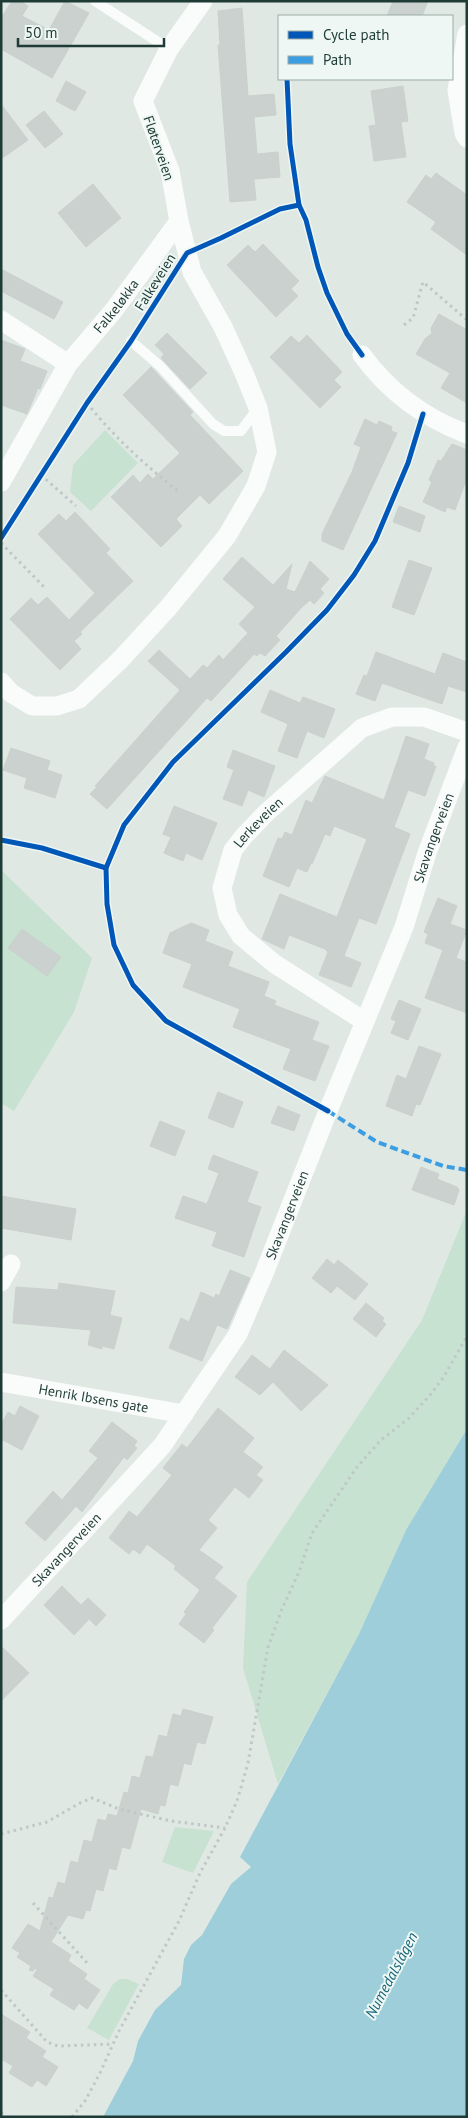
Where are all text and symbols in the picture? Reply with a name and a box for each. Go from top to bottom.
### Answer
scale bar [18,15,164,47]
legend [278,15,453,80]
text: 50 m [25,23,58,42]
text: Cycle path [323,25,389,44]
text: Path [323,50,352,69]
street label: Fløterveien [139,113,179,183]
street label: Falkeveien [130,250,180,314]
street label: Falkeløkka [89,275,143,337]
street label: Skavangerveien [409,790,458,885]
street label: Lerkeveien [229,793,287,851]
street label: Skavangerveien [261,1168,313,1262]
street label: Henrik Ibsens gate [37,1380,150,1417]
street label: Skavangerveien [28,1509,105,1590]
water label: Numedalslågen [360,1929,422,2021]

